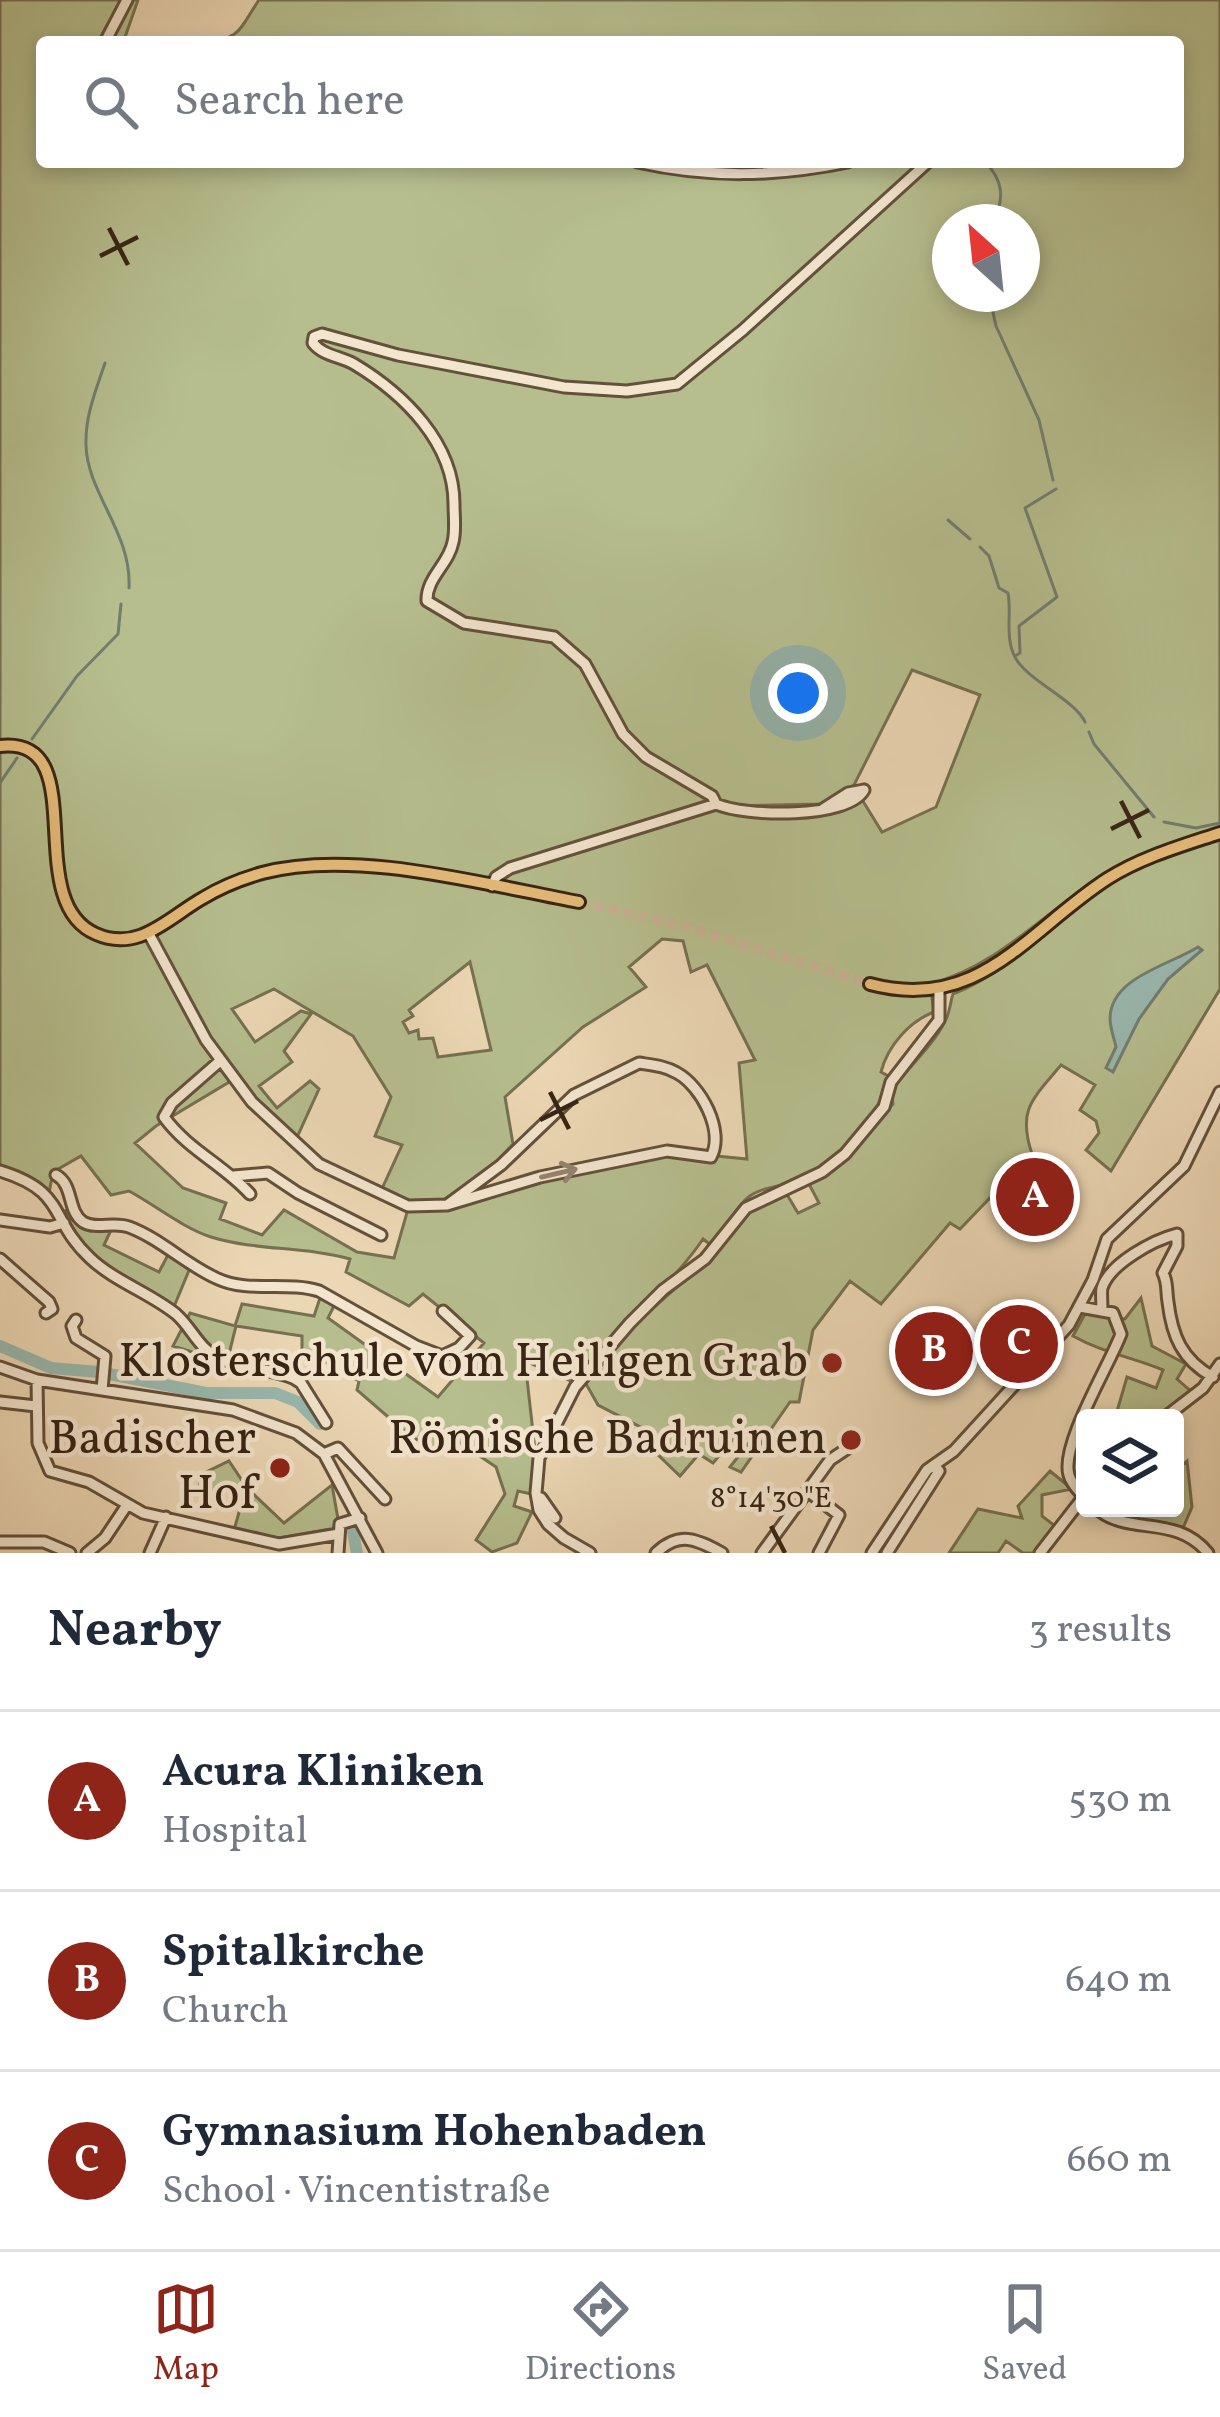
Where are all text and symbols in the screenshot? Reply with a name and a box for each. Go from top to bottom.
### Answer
search box [36,36,1184,168]
icon: search [78,69,144,135]
text: Search here [174,71,405,134]
north arrow [932,204,1040,312]
your location [768,663,828,723]
pin: A [996,1152,1074,1242]
one-way arrow [540,1161,578,1183]
pin: C [980,1299,1058,1389]
pin: B [895,1306,973,1396]
place label: Klosterschule vom Heiligen Grab [119,1330,808,1397]
marker: Klosterschule vom Heiligen Grab [819,1350,845,1376]
place label: Badischer Hof [48,1407,261,1529]
place label: Römische Badruinen [388,1407,827,1474]
map controls [1076,1409,1184,1517]
button: layers [1076,1409,1184,1517]
marker: Römische Badruinen [838,1427,864,1453]
marker: Badischer Hof [267,1455,293,1481]
text: 8°14'30"E [710,1478,832,1520]
text: Nearby [48,1596,222,1667]
text: 3 results [1029,1604,1172,1658]
text: Acura Kliniken [162,1742,485,1805]
text: A [73,1774,101,1828]
text: 530 m [1068,1774,1172,1828]
text: Hospital [162,1805,308,1859]
text: Spitalkirche [162,1922,425,1985]
text: B [74,1954,100,2008]
text: 640 m [1065,1954,1172,2008]
text: Church [162,1985,289,2039]
text: Gymnasium Hohenbaden [162,2102,707,2165]
text: C [74,2134,100,2188]
text: 660 m [1067,2134,1172,2188]
text: School · Vincentistraße [162,2165,550,2219]
tab: Map [153,2276,219,2394]
tab: Directions [525,2276,676,2394]
tab: Saved [982,2276,1067,2394]

